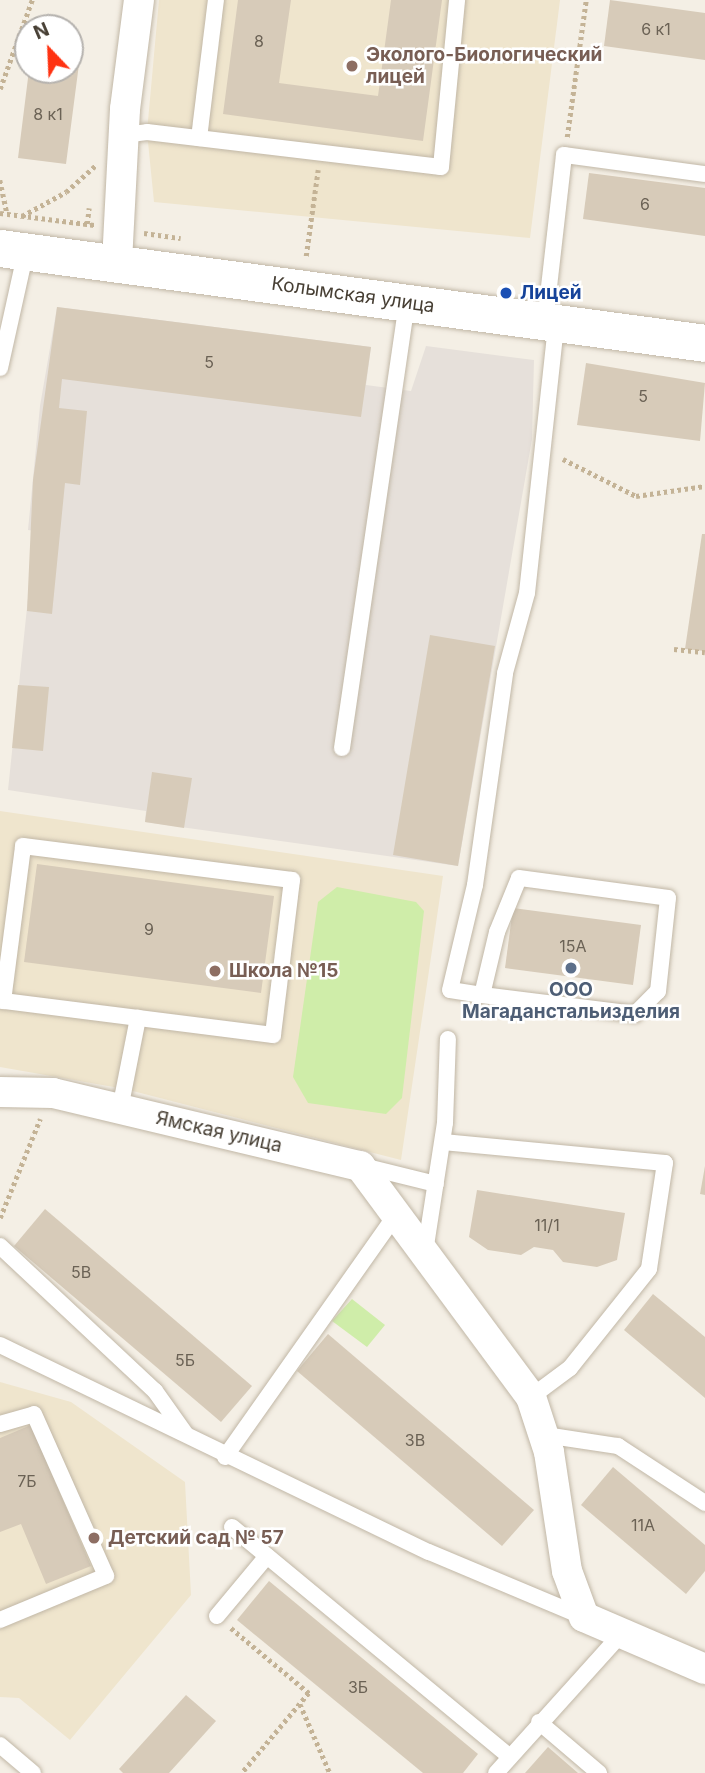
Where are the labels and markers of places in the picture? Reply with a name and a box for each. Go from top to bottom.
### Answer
place label: Эколого-Биологический лицей [366,44,602,88]
marker: Эколого-Биологический лицей [344,58,360,74]
place label: Лицей [520,282,582,304]
marker: Лицей [498,285,514,301]
place label: Школа №15 [229,960,338,982]
marker: ООО Магаданстальизделия [563,960,579,976]
marker: Школа №15 [207,963,223,979]
place label: ООО Магаданстальизделия [462,979,680,1023]
place label: Детский сад № 57 [108,1527,284,1549]
marker: Детский сад № 57 [86,1530,102,1546]

